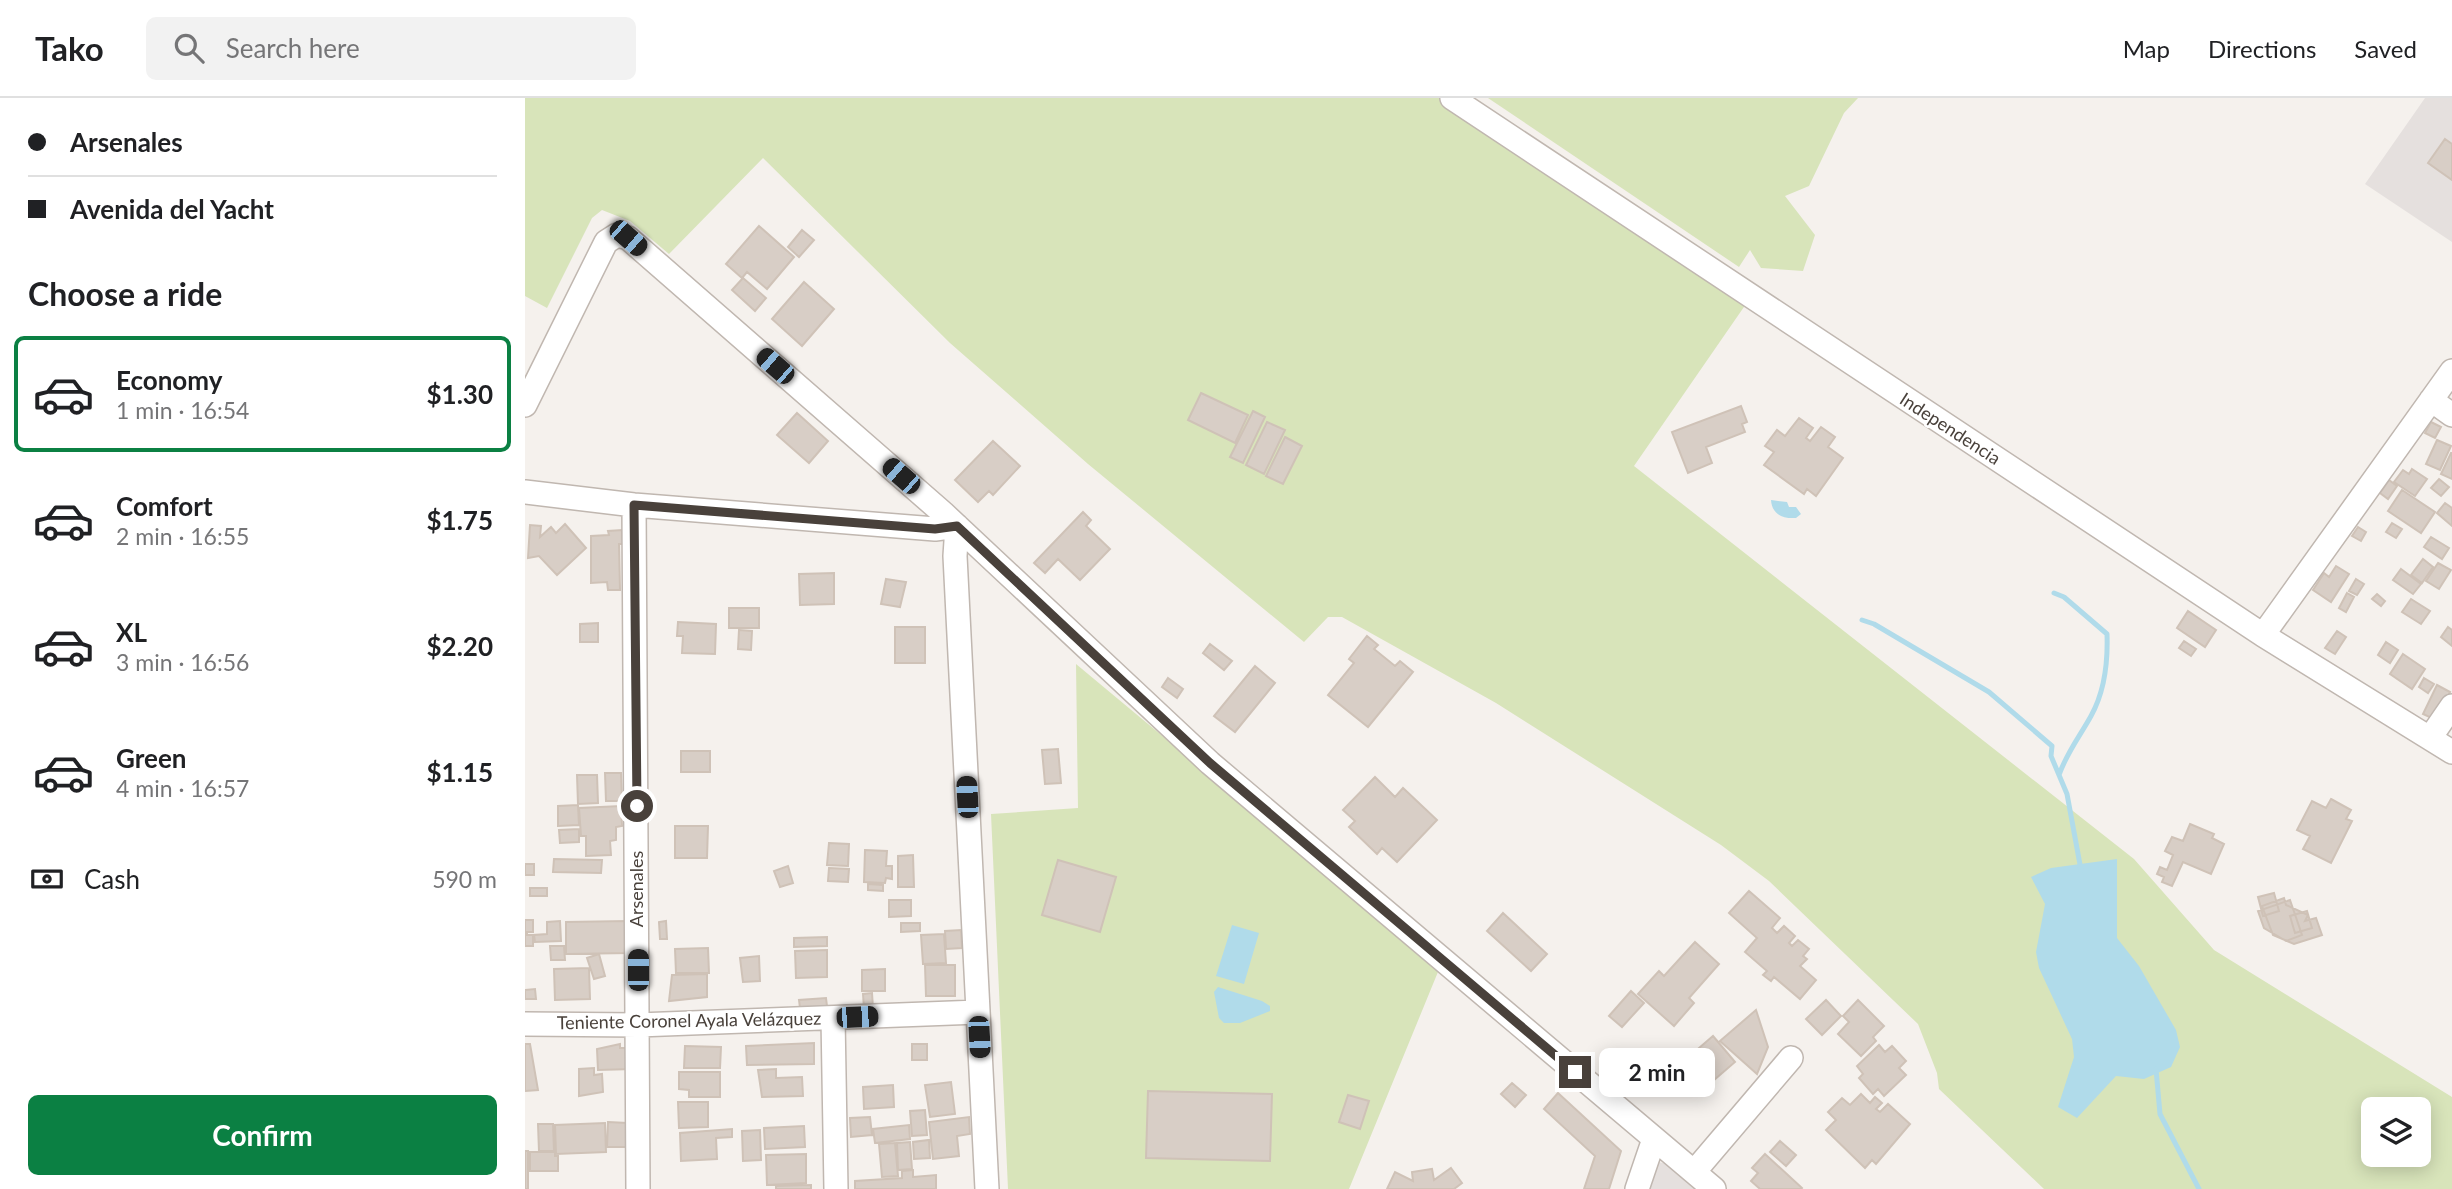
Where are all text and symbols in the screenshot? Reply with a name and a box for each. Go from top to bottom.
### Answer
search box [146,17,636,80]
text: Tako [35,28,104,68]
icon: search [170,29,208,67]
text: Search here [226,32,360,64]
text: Map [2123,34,2170,63]
text: Directions [2208,34,2316,63]
text: Saved [2354,34,2417,63]
text: Arsenales [70,126,183,158]
text: Avenida del Yacht [70,193,274,225]
car [606,216,651,260]
text: Choose a ride [28,274,222,313]
car [753,344,798,388]
icon: car [32,363,95,426]
text: Economy [116,364,222,396]
text: $1.30 [427,378,493,410]
street label: Independencia [1896,387,2005,469]
text: 1 min · 16:54 [116,396,249,424]
car [879,454,924,498]
icon: car [32,489,95,552]
text: Comfort [116,490,213,522]
text: $1.75 [427,504,493,536]
text: 2 min · 16:55 [116,522,249,550]
icon: car [32,615,95,678]
text: XL [116,616,147,648]
text: $2.20 [427,630,493,662]
text: 3 min · 16:56 [116,648,249,676]
icon: car [32,741,95,804]
text: Green [116,742,186,774]
text: $1.15 [427,756,493,788]
text: 4 min · 16:57 [116,774,249,802]
car [956,775,979,819]
route start [621,790,653,822]
street label: Arsenales [625,851,647,927]
icon: cash [28,860,66,898]
text: Cash [84,863,140,895]
text: 590 m [432,865,497,893]
car [628,949,649,991]
car [836,1006,879,1028]
street label: Teniente Coronel Ayala Velázquez [557,1007,821,1033]
car [968,1015,991,1059]
callout: 2 min [1599,1048,1715,1096]
route end [1559,1056,1591,1088]
text: 2 min [1628,1058,1686,1086]
button: Confirm [28,1095,497,1175]
map controls [2361,1097,2431,1167]
button: layers [2361,1097,2431,1167]

